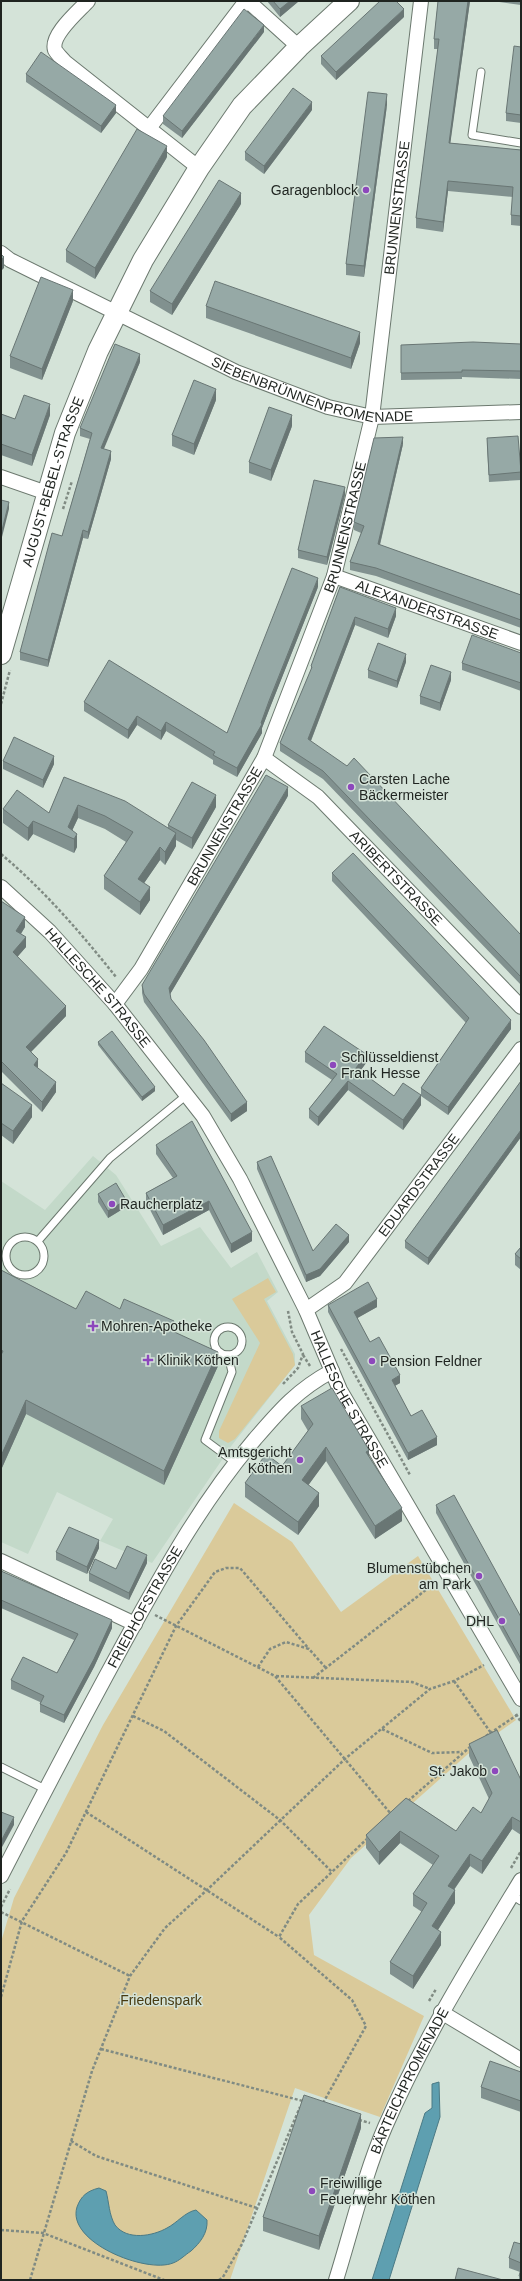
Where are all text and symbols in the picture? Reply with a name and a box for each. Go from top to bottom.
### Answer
street label: BRUNNENSTRASSE [381,140,412,276]
place label: Garagenblock [271,182,359,198]
marker: Garagenblock [361,185,371,195]
street label: SIEBENBRÜNNENPROMENADE [209,353,414,425]
street label: AUGUST-BEBEL-STRASSE [19,394,87,569]
street label: BRUNNENSTRASSE [320,460,369,595]
street label: ALEXANDERSTRASSE [354,577,501,642]
street label: BRUNNENSTRASSE [183,764,265,888]
place label: Carsten Lache Bäckermeister [359,771,450,803]
marker: Carsten Lache Bäckermeister [346,782,356,792]
street label: ARIBERTSTRASSE [347,827,446,929]
street label: HALLESCHE STRASSE [42,925,154,1050]
place label: Schlüsseldienst Frank Hesse [341,1049,438,1081]
marker: Schlüsseldienst Frank Hesse [328,1060,338,1070]
street label: EDUARDSTRASSE [375,1130,463,1240]
place label: Raucherplatz [120,1196,203,1212]
marker: Raucherplatz [107,1199,117,1209]
place label: Mohren-Apotheke [101,1318,213,1334]
marker: Mohren-Apotheke [88,1321,98,1331]
street label: HALLESCHE STRASSE [308,1328,392,1471]
place label: Klinik Köthen [157,1352,239,1368]
place label: Pension Feldner [380,1353,482,1369]
marker: Klinik Köthen [142,1354,154,1366]
marker: Pension Feldner [367,1356,377,1366]
place label: Amtsgericht Köthen [218,1444,292,1476]
marker: Amtsgericht Köthen [295,1455,305,1465]
street label: FRIEDHOFSTRASSE [104,1543,185,1671]
place label: Blumenstübchen am Park [367,1560,472,1592]
marker: Blumenstübchen am Park [474,1571,484,1581]
place label: DHL [466,1613,494,1629]
marker: DHL [497,1616,507,1626]
place label: St. Jakob [429,1763,487,1779]
marker: St. Jakob [490,1766,500,1776]
park label: Friedenspark [120,1992,203,2008]
street label: BÄRTEICHPROMENADE [367,2005,452,2156]
place label: Freiwillige Feuerwehr Köthen [320,2175,435,2207]
marker: Freiwillige Feuerwehr Köthen [307,2186,317,2196]

